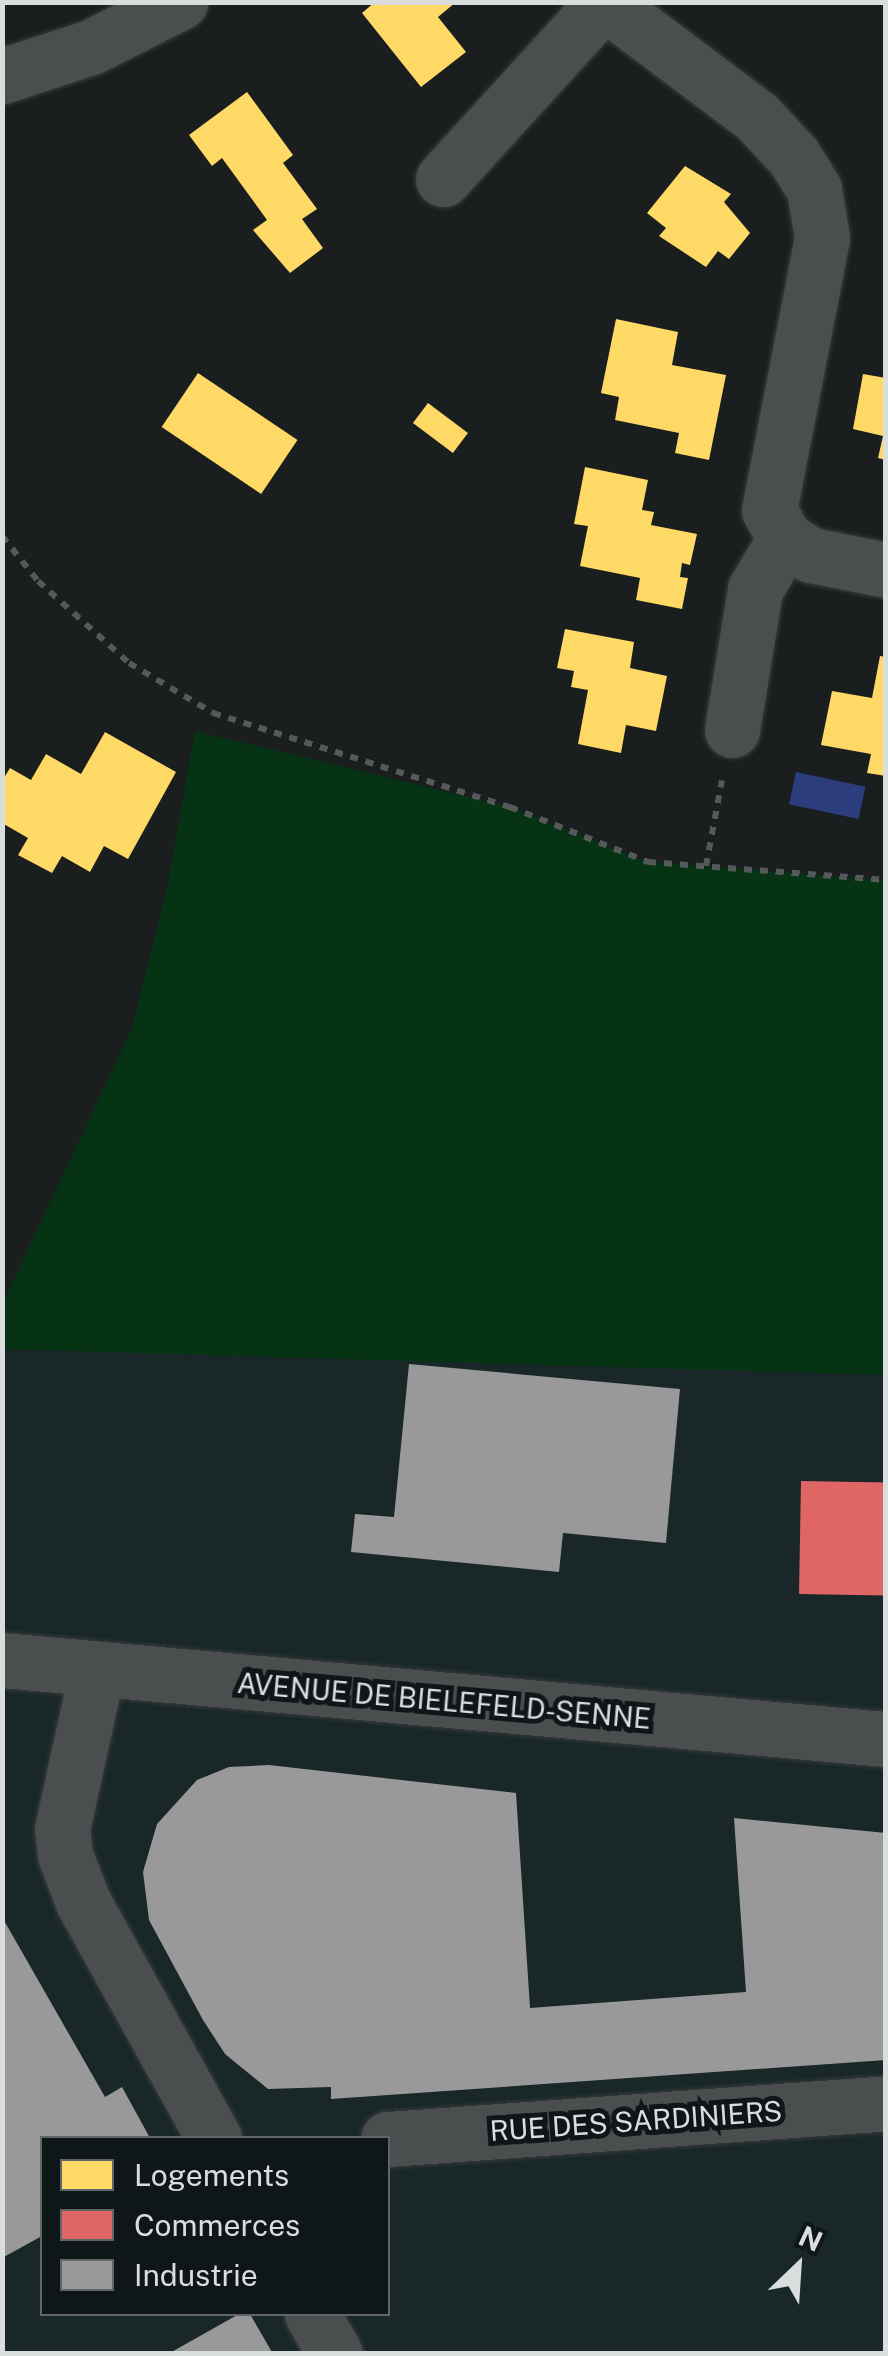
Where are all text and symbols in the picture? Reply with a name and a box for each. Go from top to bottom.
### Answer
street label: AVENUE DE BIELEFELD-SENNE [236,1666,652,1736]
street label: RUE DES SARDINIERS [489,2094,783,2148]
legend [40,2136,390,2316]
text: Logements [134,2157,289,2193]
text: Commerces [134,2207,300,2243]
north arrow [748,2216,848,2316]
text: N [794,2219,828,2258]
text: Industrie [134,2257,258,2293]

